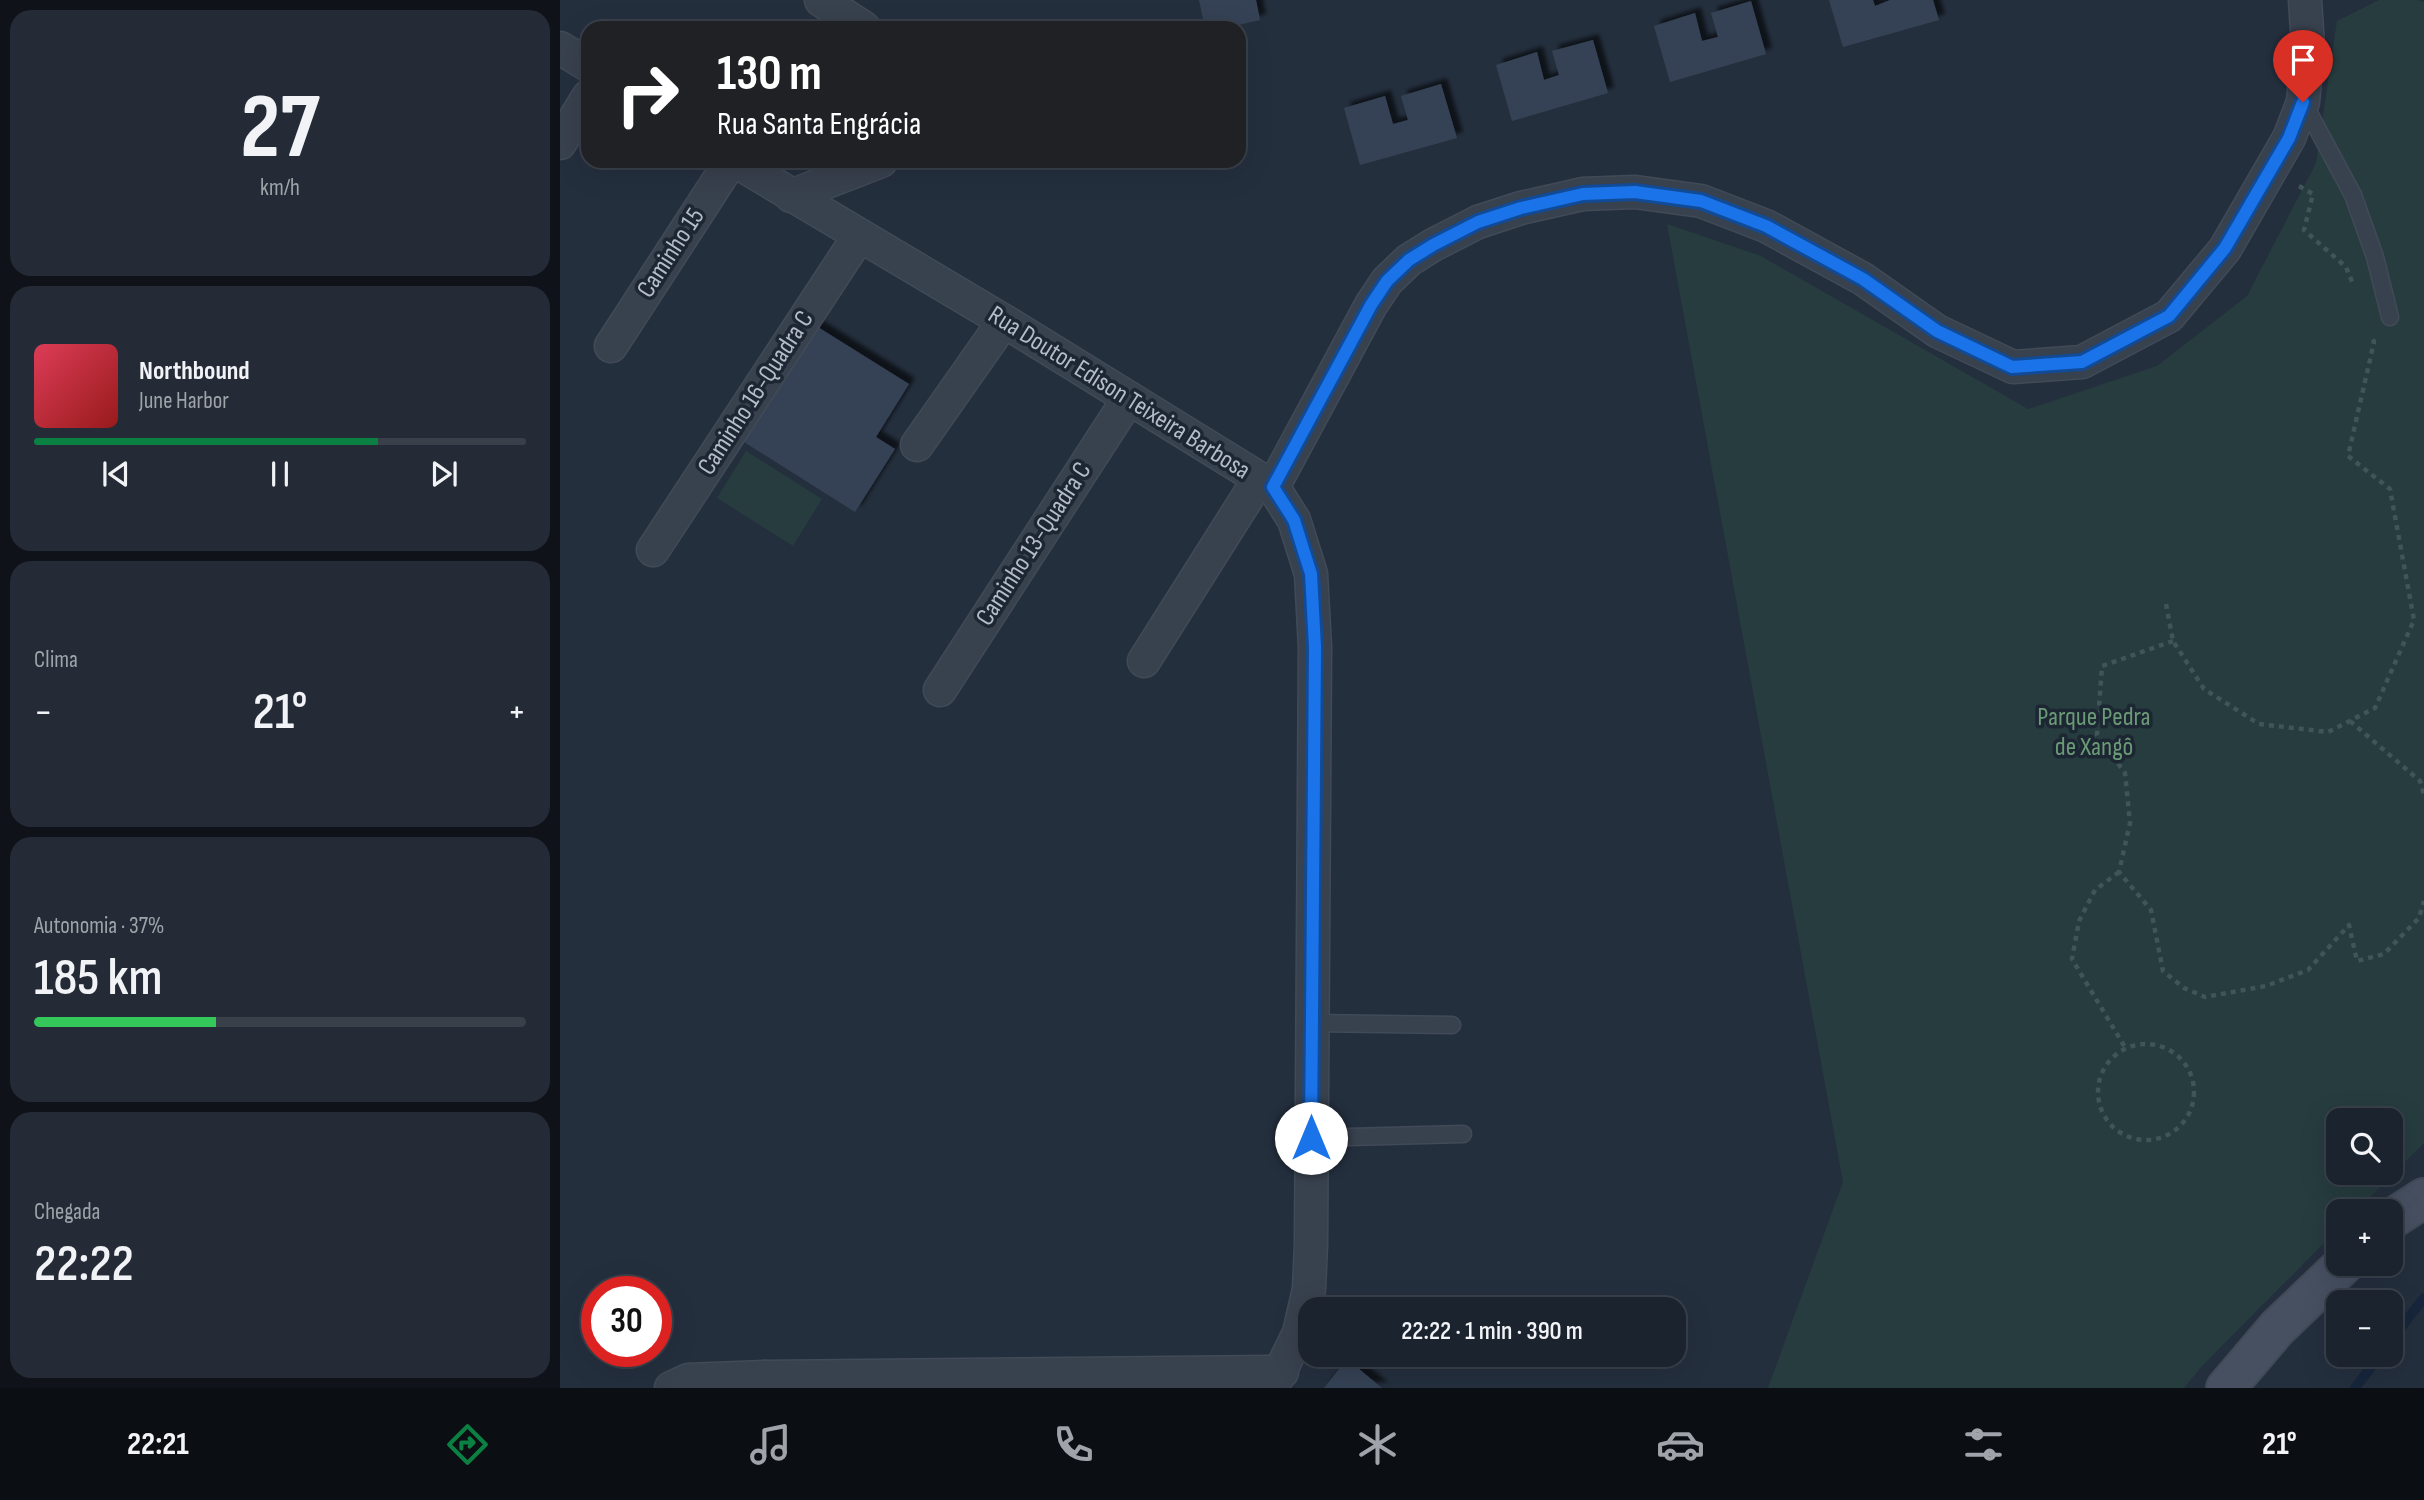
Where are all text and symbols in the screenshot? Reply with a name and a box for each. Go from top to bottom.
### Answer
pin [2273,30,2333,102]
icon: arrive [2284,41,2322,79]
text: 130 m [717,45,822,104]
icon: right [602,49,693,140]
text: 27 [240,74,320,183]
text: Rua Santa Engrácia [717,105,921,144]
text: km/h [260,174,300,202]
street label: Caminho 15 [631,202,711,304]
street label: Rua Doutor Edison Teixeira Barbosa [982,300,1256,486]
street label: Caminho 16-Quadra C [691,305,821,481]
text: Northbound [139,356,250,387]
text: June Harbor [139,387,229,415]
icon: previous [97,455,135,493]
icon: pause [261,455,299,493]
icon: next [425,455,463,493]
street label: Caminho 13-Quadra C [970,456,1098,632]
text: Clima [34,646,78,674]
text: 21° [253,681,307,744]
text: − [34,690,53,735]
text: + [507,690,526,735]
park label: Parque Pedra de Xangô [2037,702,2151,763]
text: Autonomia · 37% [34,912,165,940]
text: 185 km [34,947,163,1010]
position arrow [1274,1101,1348,1175]
map controls [2326,1108,2403,1367]
button: search [2326,1108,2403,1185]
text: Chegada [34,1198,100,1226]
button: + [2326,1199,2403,1276]
text: 22:22 [34,1233,134,1296]
speed limit sign: 30 [581,1276,672,1367]
button: − [2326,1290,2403,1367]
text: 22:22 · 1 min · 390 m [1401,1316,1583,1347]
icon: directions [443,1420,492,1469]
icon: music [746,1420,795,1469]
icon: phone [1049,1420,1098,1469]
icon: climate [1353,1420,1402,1469]
icon: car [1656,1420,1705,1469]
icon: filters [1959,1420,2008,1469]
text: 22:21 [127,1425,189,1464]
text: 21° [2262,1425,2297,1464]

